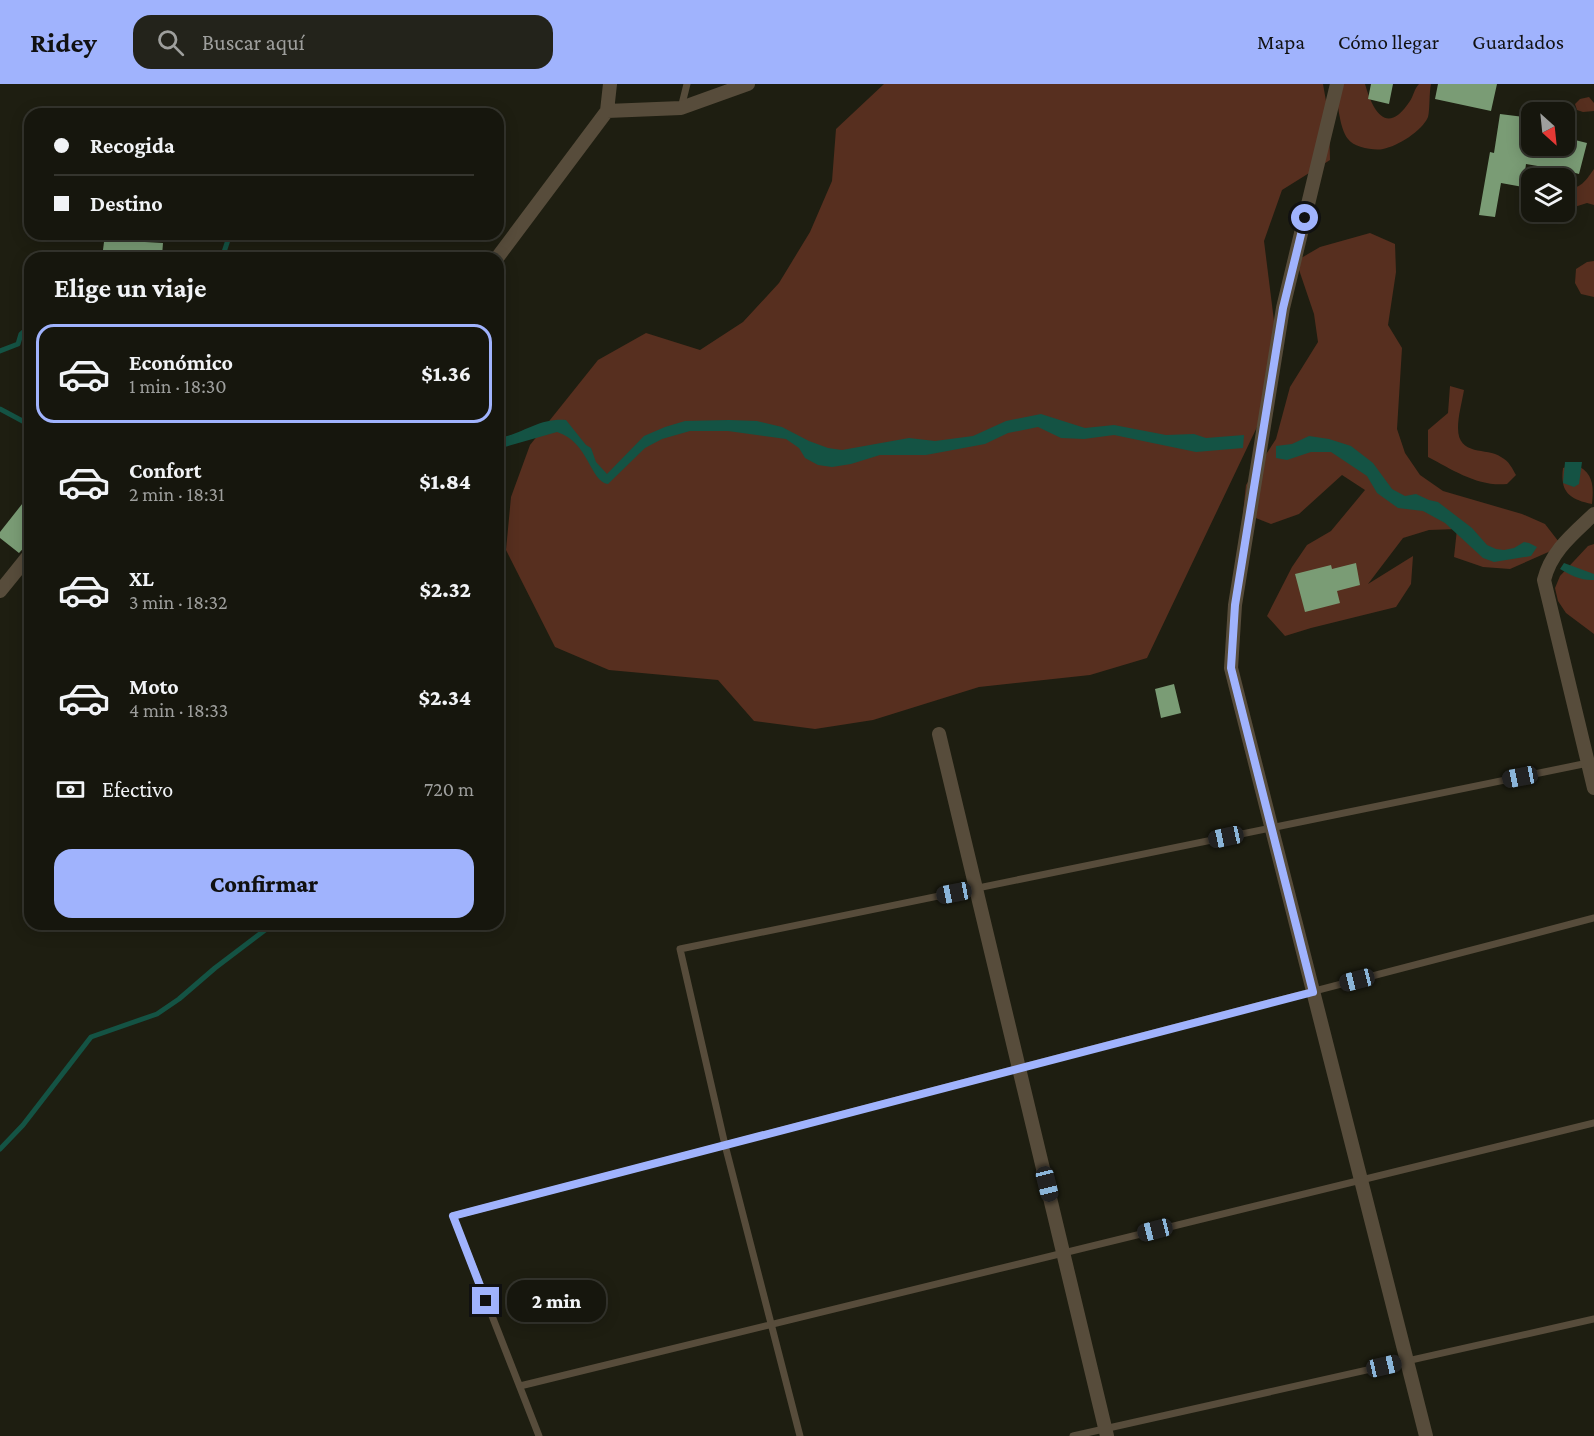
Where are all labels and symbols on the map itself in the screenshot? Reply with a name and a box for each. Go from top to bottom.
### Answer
north arrow [1521,102,1575,156]
route start [1291,204,1318,231]
car [1501,765,1539,789]
car [1207,824,1245,850]
car [935,881,973,905]
car [1337,967,1377,993]
car [1034,1164,1060,1204]
car [1135,1217,1175,1243]
callout: 2 min [507,1280,606,1322]
route end [472,1287,499,1314]
car [1364,1353,1404,1379]

